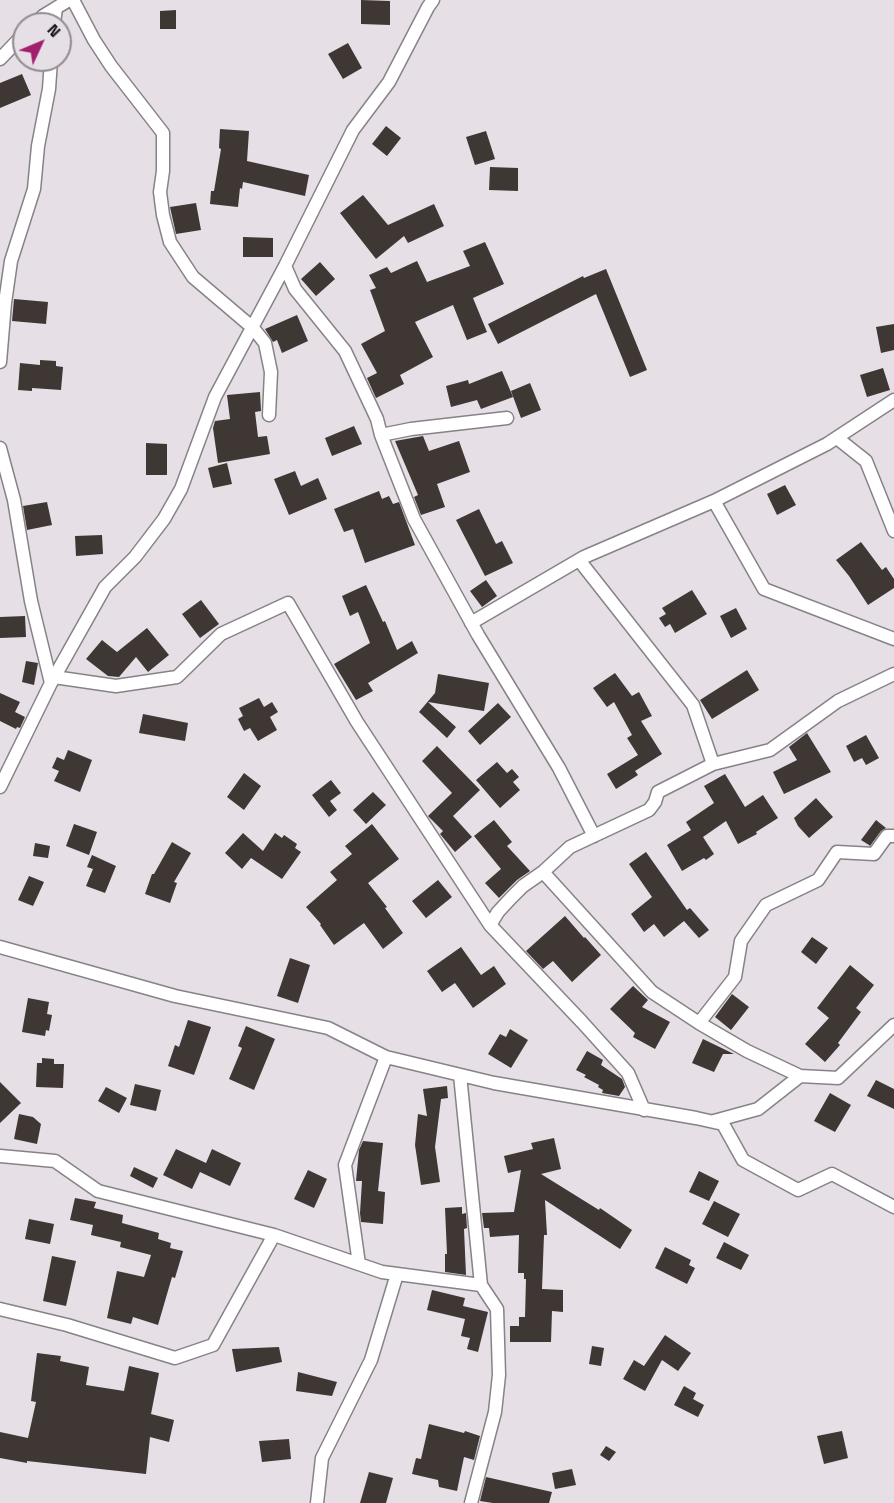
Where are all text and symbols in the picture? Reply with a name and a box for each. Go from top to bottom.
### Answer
north arrow [12,12,72,72]
text: N [43,19,65,42]

